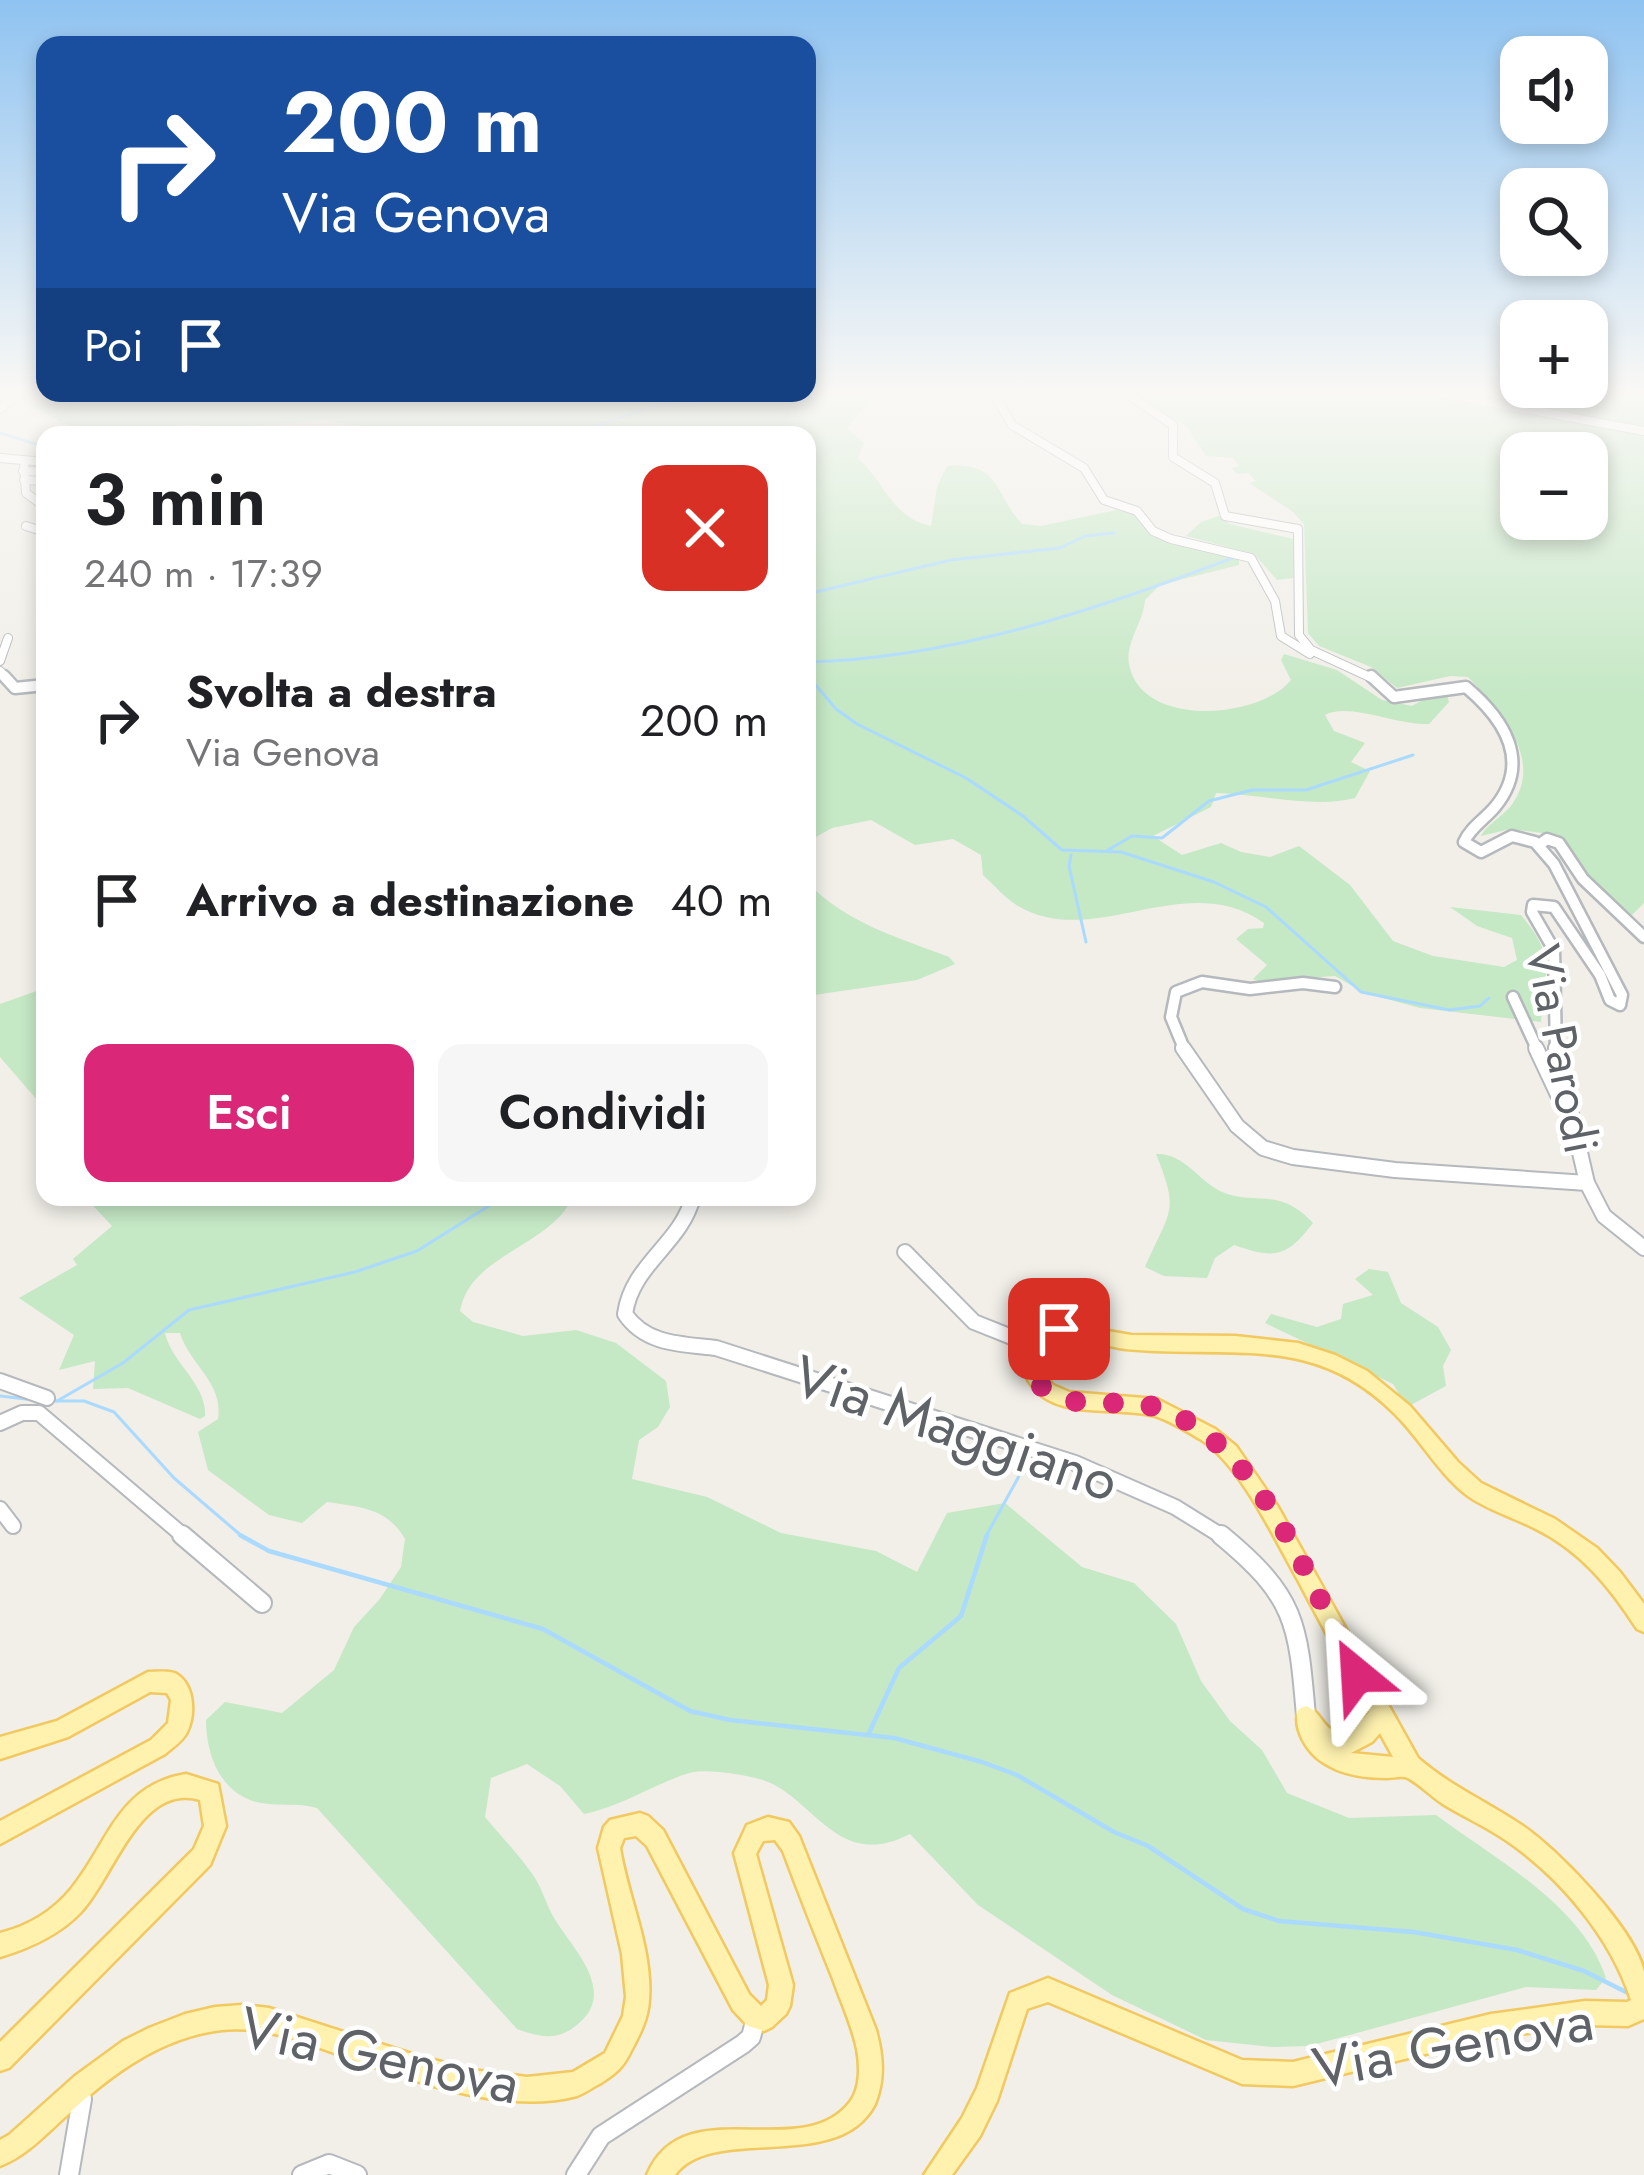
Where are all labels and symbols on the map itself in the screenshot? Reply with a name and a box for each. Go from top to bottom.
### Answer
street label: Via Parodi [1508,939,1616,1159]
pin [1008,1278,1110,1380]
street label: Via Maggiano [782,1334,1130,1522]
position arrow [1294,1612,1420,1738]
street label: Via Genova [1306,1979,1600,2109]
street label: Via Genova [233,1985,527,2125]

